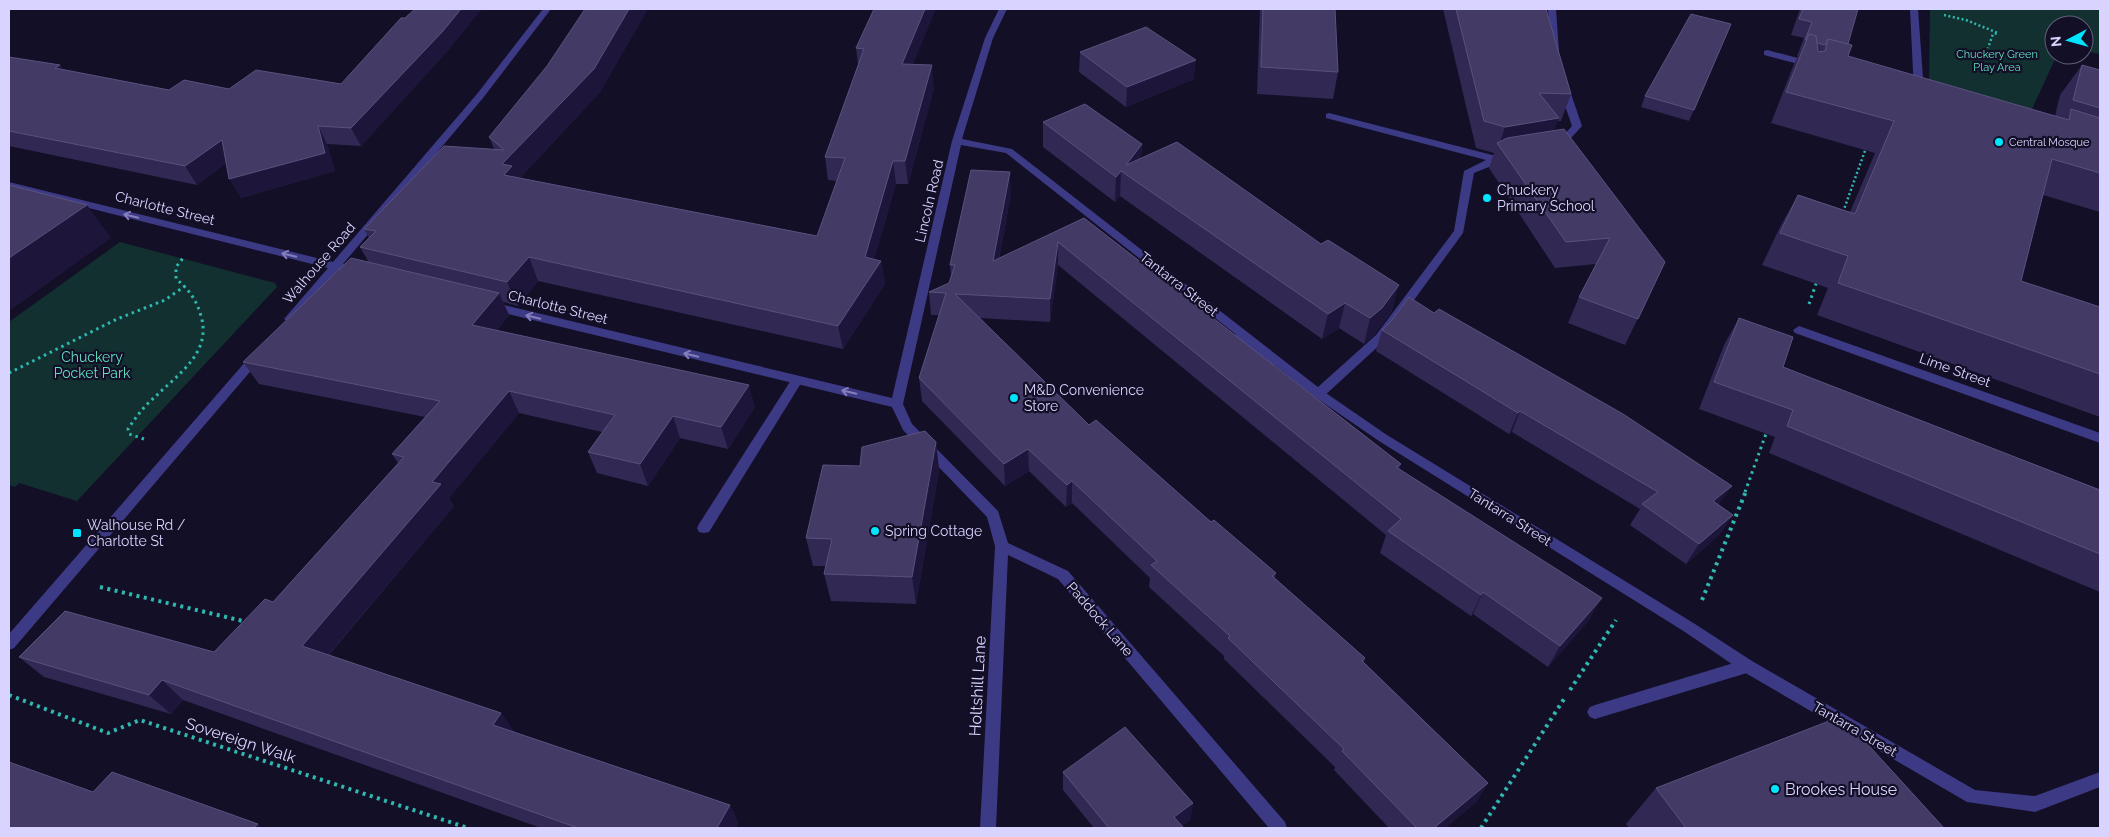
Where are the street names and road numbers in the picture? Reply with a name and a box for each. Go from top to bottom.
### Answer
street label: Lincoln Road [912,158,946,244]
street label: Charlotte Street [113,188,217,228]
street label: Walhouse Road [279,219,359,307]
street label: Tantarra Street [1137,248,1222,320]
street label: Charlotte Street [506,287,610,327]
street label: Lime Street [1917,350,1993,390]
street label: Tantarra Street [1466,485,1555,549]
street label: Paddock Lane [1064,579,1136,659]
street label: Holtshill Lane [965,635,990,737]
street label: Tantarra Street [1810,698,1900,760]
street label: Sovereign Walk [183,714,299,767]

